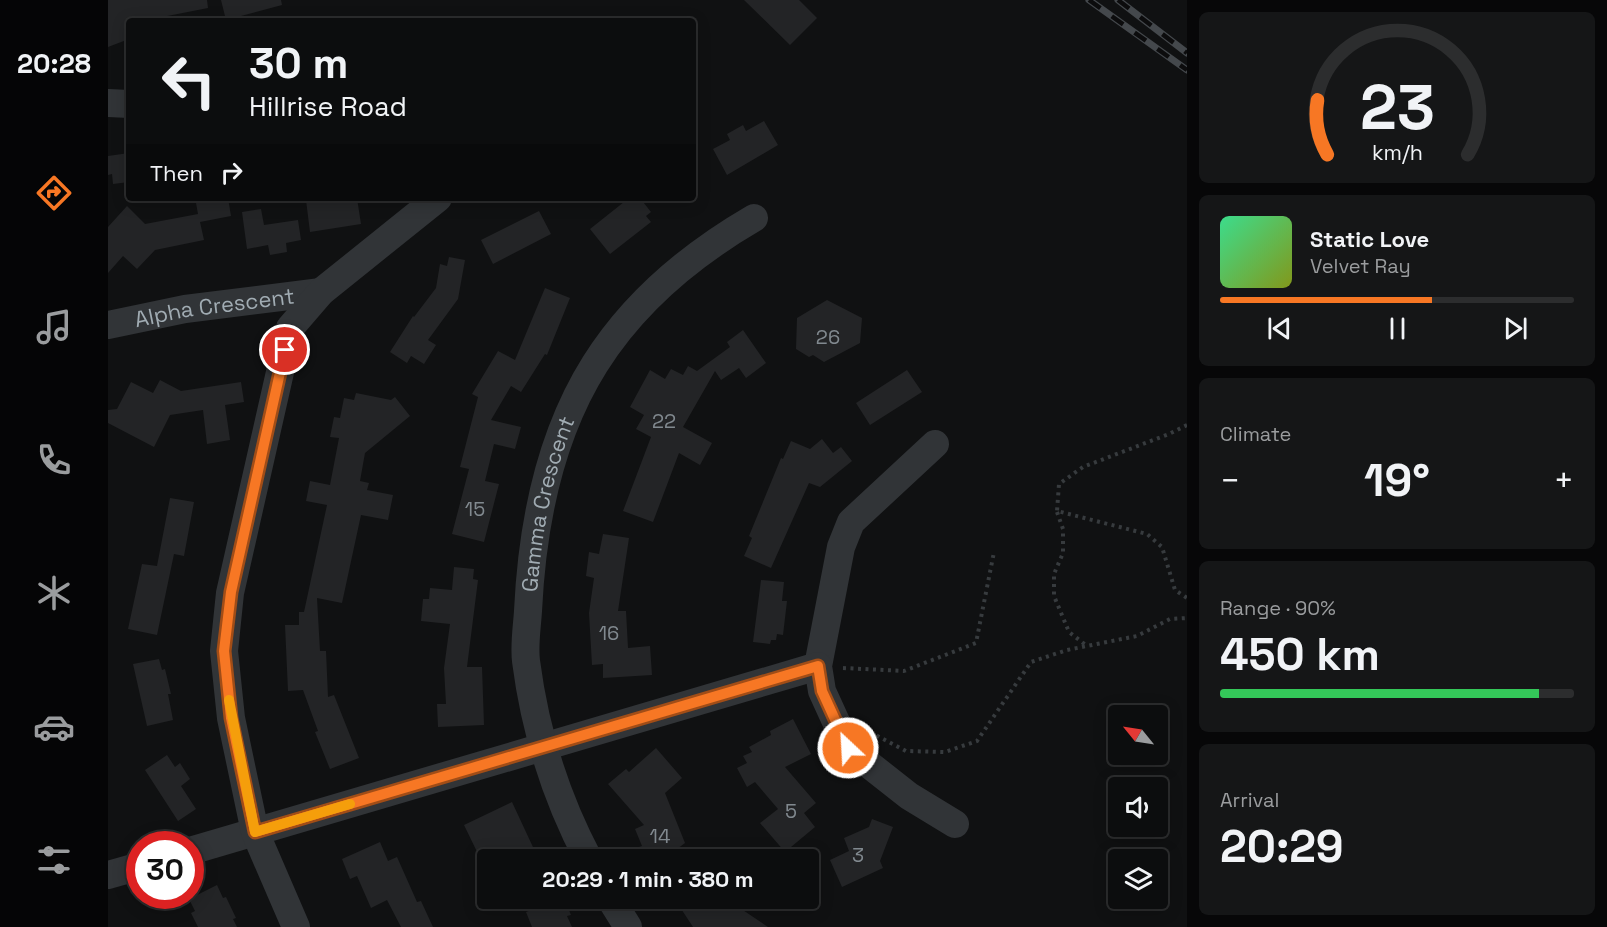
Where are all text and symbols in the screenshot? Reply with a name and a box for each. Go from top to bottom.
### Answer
text: 30 m [249,37,348,90]
icon: left [150,42,228,120]
text: 20:28 [17,46,91,81]
text: 23 [1359,68,1434,147]
text: Hillrise Road [249,89,407,124]
text: km/h [1371,139,1423,166]
icon: right [215,156,248,189]
text: Then [150,159,203,187]
icon: directions [33,172,75,214]
text: Static Love [1310,225,1429,253]
text: Velvet Ray [1310,253,1411,279]
street label: Alpha Crescent [132,281,296,333]
icon: music [33,306,75,348]
icon: previous [1263,312,1296,345]
icon: pause [1381,312,1414,345]
icon: next [1499,312,1532,345]
pin [259,324,310,375]
house number: 26 [816,324,840,350]
icon: arrive [268,333,301,366]
house number: 22 [652,408,676,434]
street label: Gamma Crescent [515,412,580,593]
text: Climate [1220,421,1291,447]
icon: phone [33,439,75,481]
text: 19° [1364,452,1430,509]
text: − [1220,460,1240,502]
text: + [1554,460,1574,502]
house number: 15 [465,496,485,522]
icon: climate [33,572,75,614]
text: Range · 90% [1220,595,1336,621]
house number: 16 [599,620,619,646]
text: 450 km [1220,626,1380,683]
north arrow [1108,705,1168,765]
map controls [1108,705,1168,909]
icon: car [33,706,75,748]
position arrow [816,716,880,780]
button: sound [1108,777,1168,837]
text: Arrival [1220,787,1279,813]
house number: 5 [785,798,797,824]
text: 20:29 [1220,818,1344,875]
house number: 14 [650,823,670,849]
speed limit sign: 30 [126,831,204,909]
icon: filters [33,839,75,881]
house number: 3 [852,842,864,868]
button: layers [1108,849,1168,909]
text: 20:29 · 1 min · 380 m [542,865,754,893]

